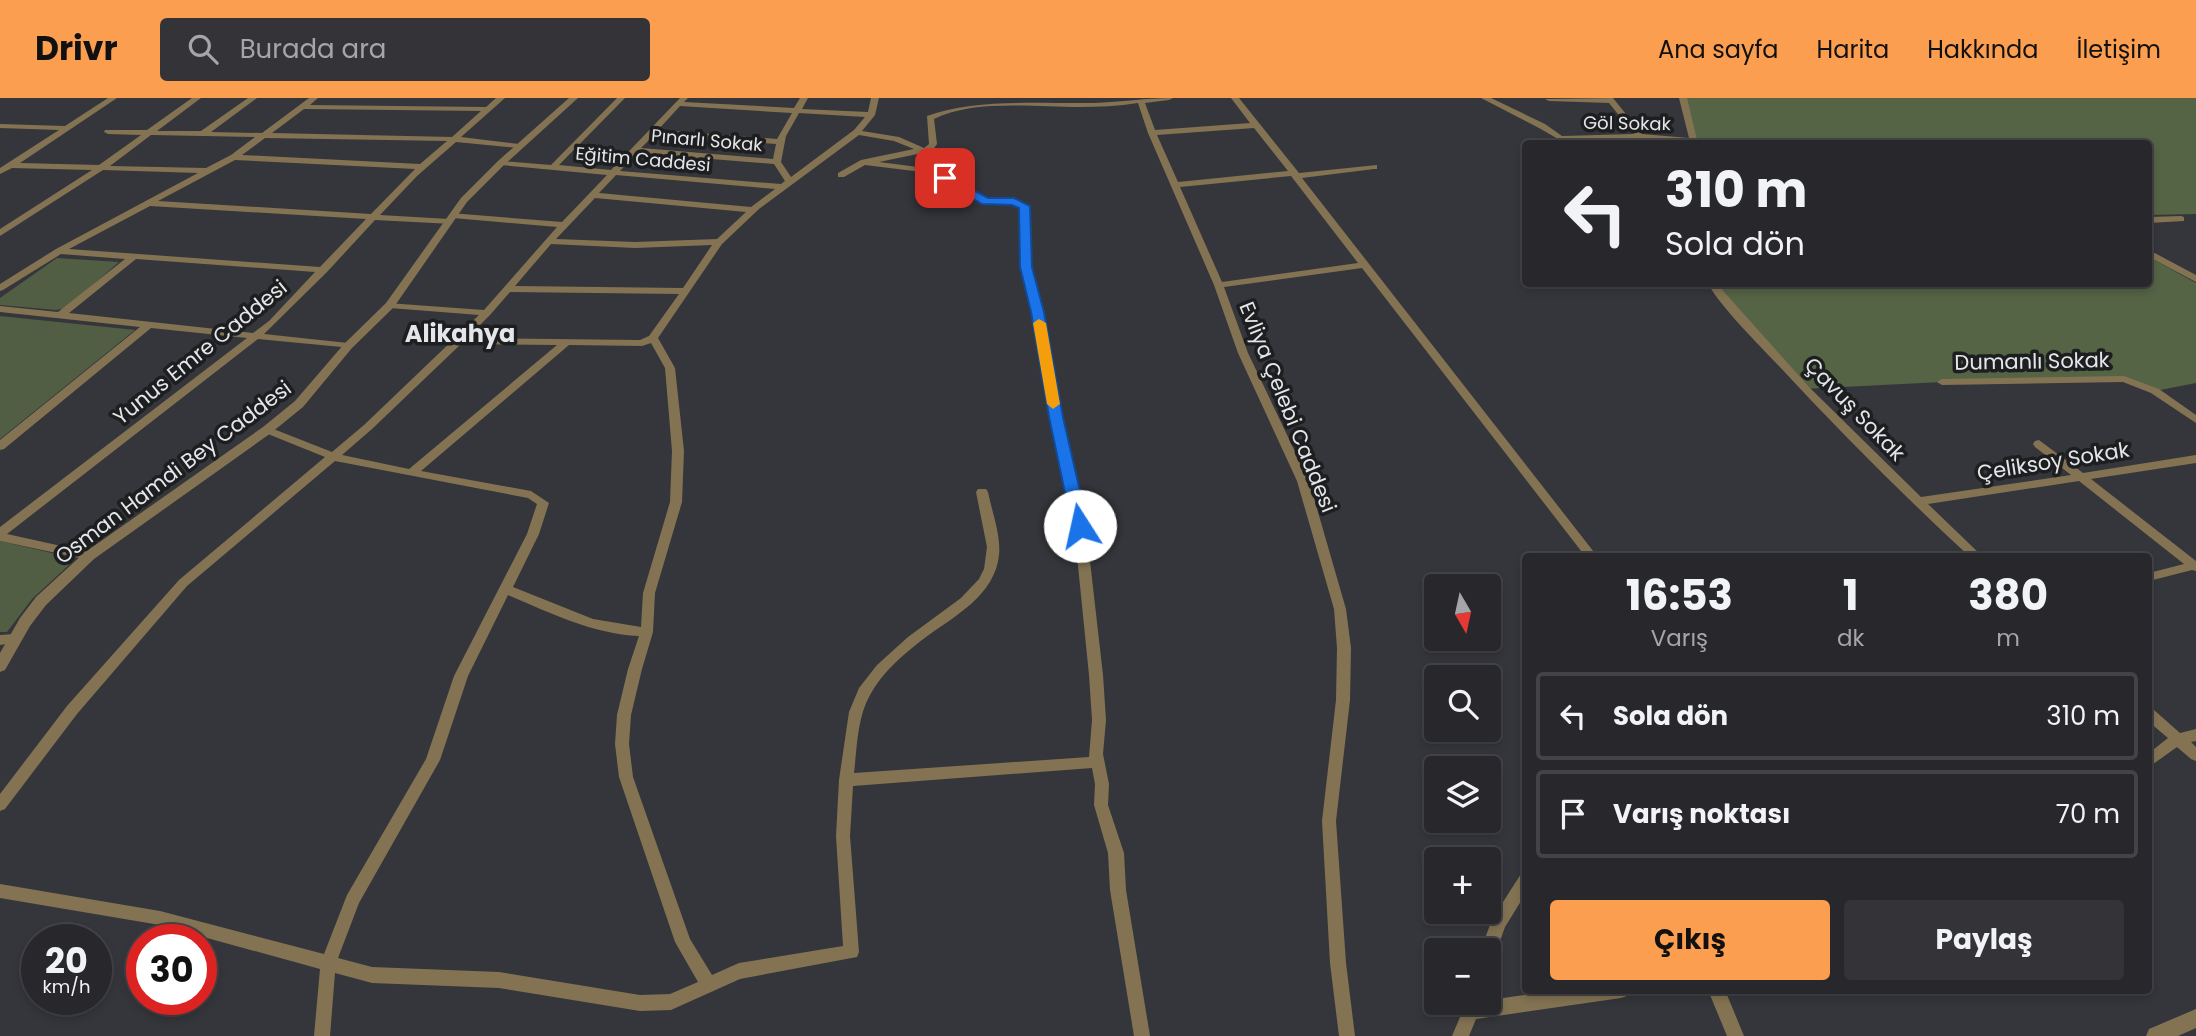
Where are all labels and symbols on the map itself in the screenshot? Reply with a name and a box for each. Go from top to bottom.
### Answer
street label: Göl Sokak [1583,110,1672,136]
street label: Pınarlı Sokak [650,123,764,157]
street label: Eğitim Caddesi [574,141,712,177]
pin [915,148,975,208]
street label: Yunus Emre Caddesi [107,273,293,431]
street label: Evliya Çelebi Caddesi [1232,297,1344,517]
district label: Alikahya [405,317,515,350]
street label: Dumanlı Sokak [1954,345,2110,377]
street label: Çavuş Sokak [1798,351,1912,467]
street label: Osman Hamdi Bey Caddesi [49,373,297,571]
street label: Çeliksoy Sokak [1975,435,2131,487]
position arrow [1043,489,1117,563]
north arrow [1424,574,1502,651]
speed limit sign: 30 [126,924,217,1015]

